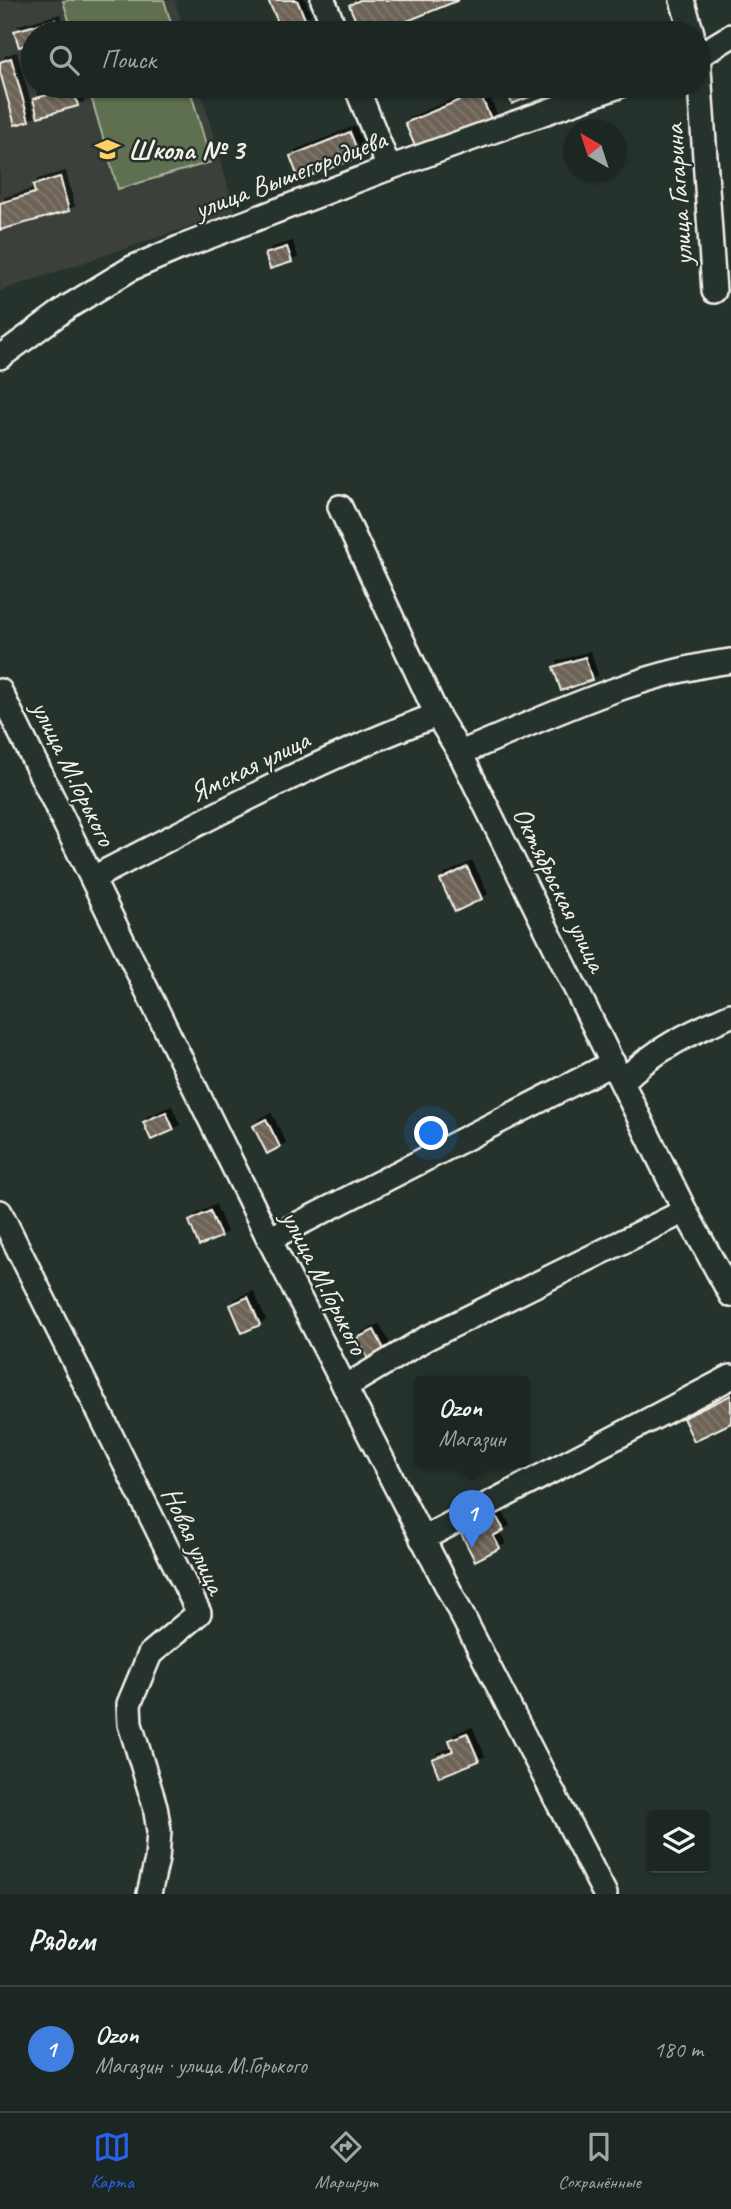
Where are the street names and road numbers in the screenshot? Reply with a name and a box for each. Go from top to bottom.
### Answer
street label: улица Вышегородцева [187,121,393,227]
street label: улица Гагарина [655,121,701,269]
street label: улица М.Горького [23,693,125,853]
street label: Ямская улица [183,721,316,810]
street label: Октябрьская улица [505,801,616,979]
street label: улица М.Горького [273,1202,377,1362]
street label: Новая улица [154,1481,235,1602]

